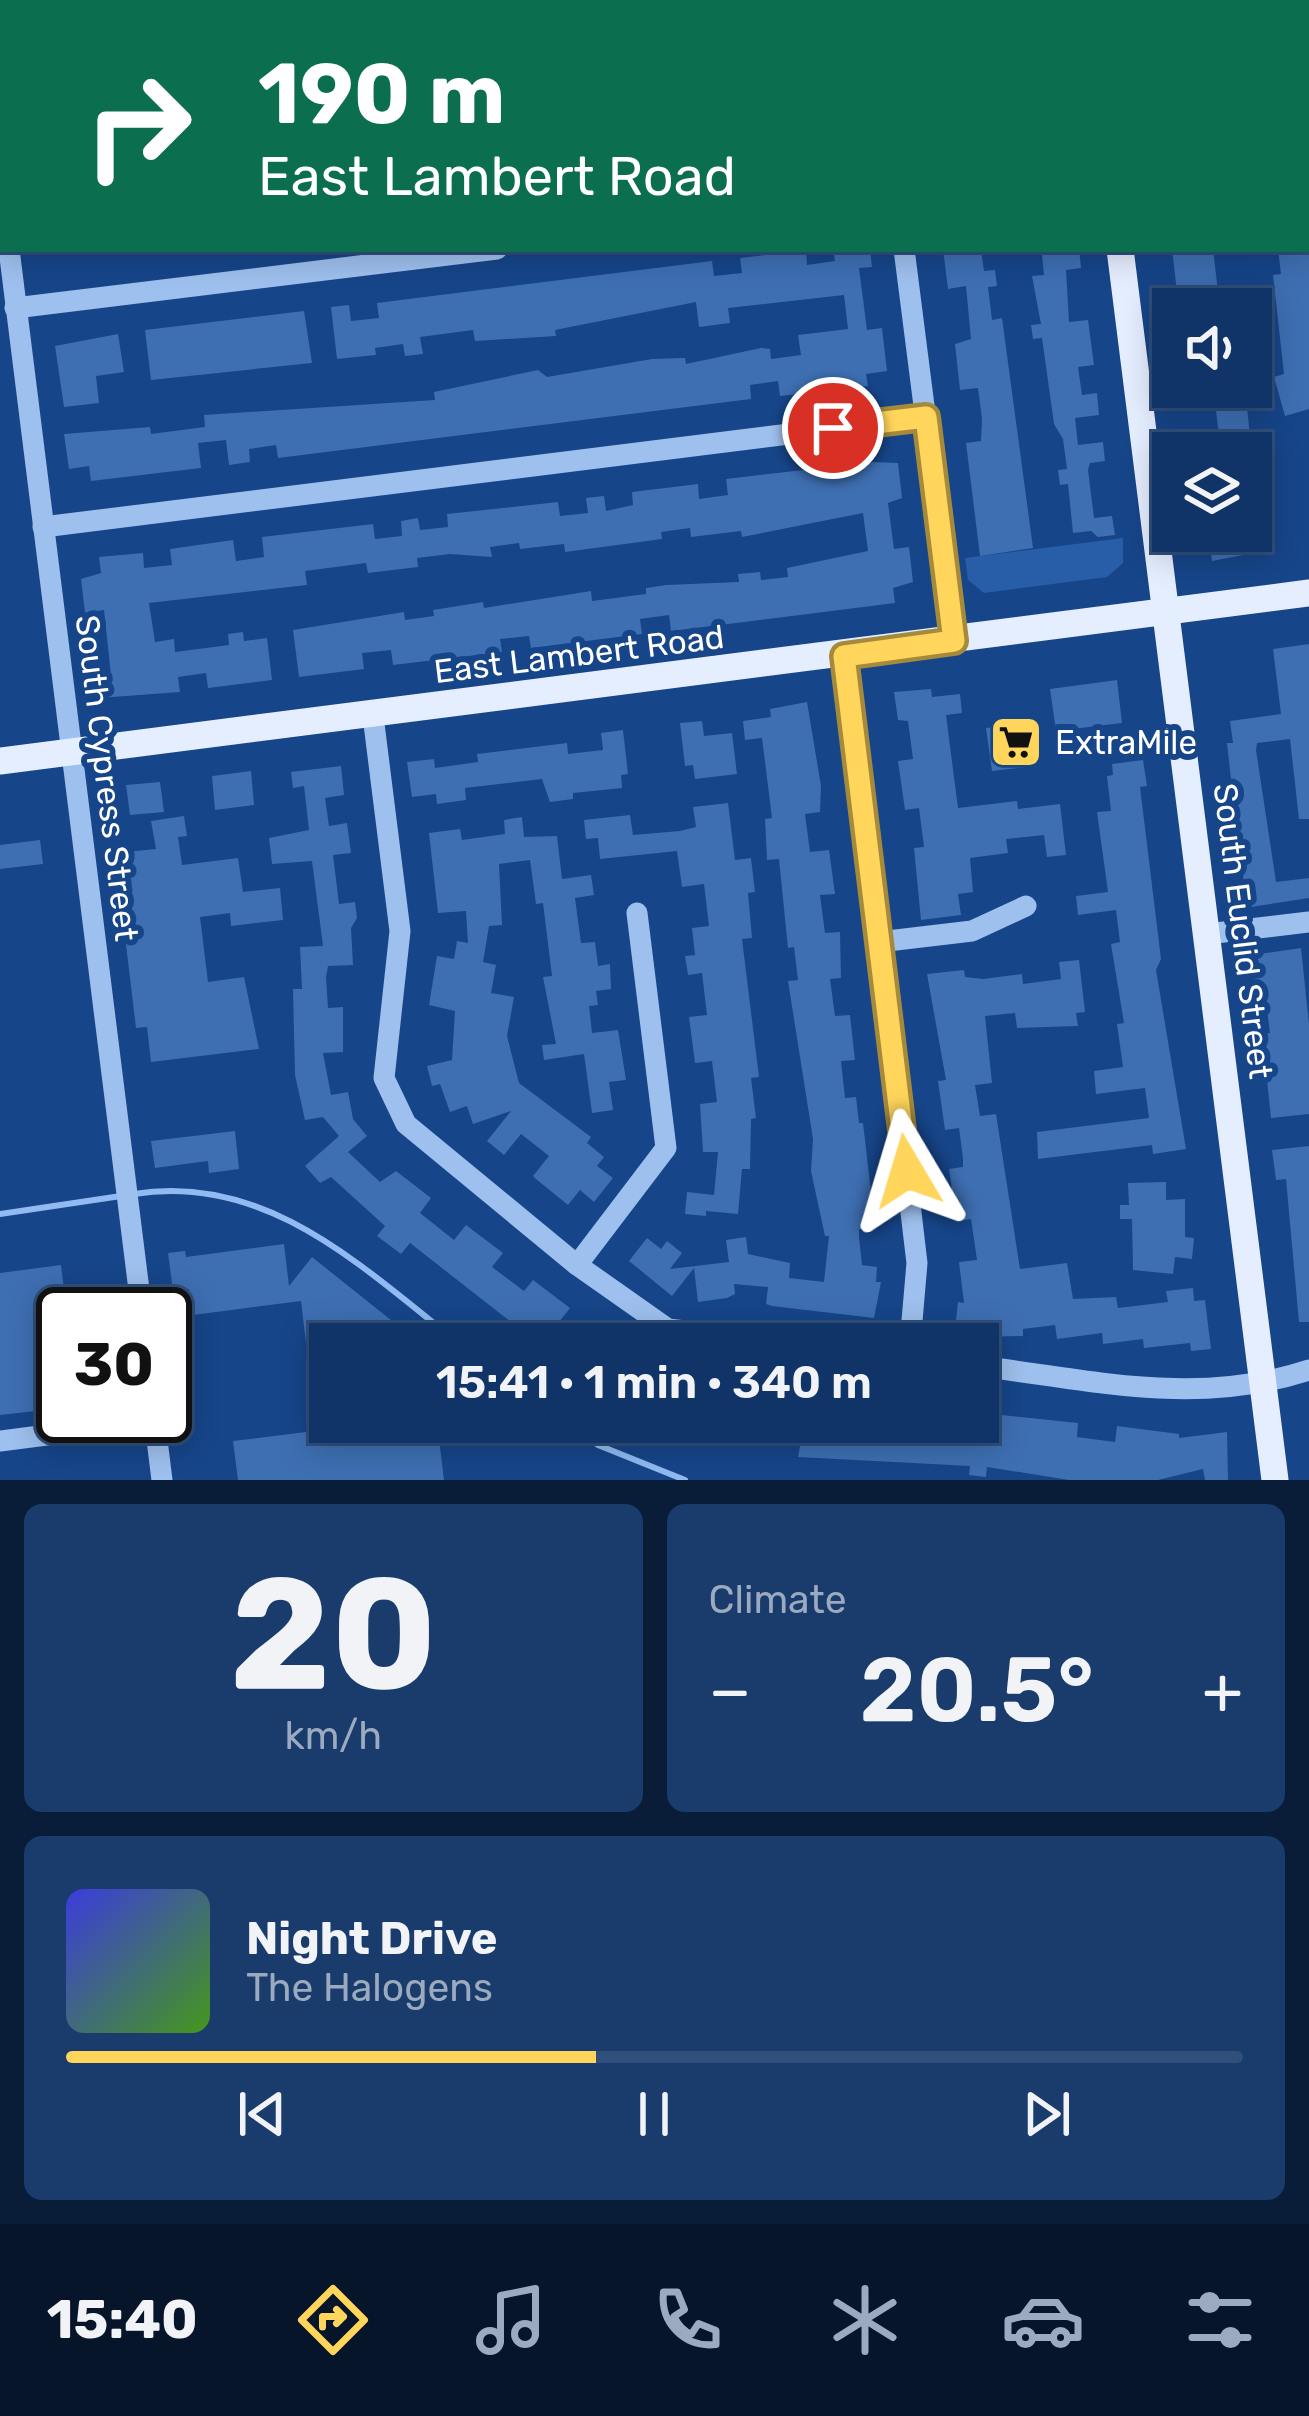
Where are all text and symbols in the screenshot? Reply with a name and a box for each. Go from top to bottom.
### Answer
text: 190 m [258,44,506,144]
icon: right [60,48,216,204]
text: East Lambert Road [258,145,736,209]
map controls [1152,288,1272,552]
button: sound [1152,288,1272,408]
pin [782,377,884,479]
icon: arrive [800,395,866,461]
button: layers [1152,432,1272,552]
street label: South Cypress Street [68,613,146,943]
street label: East Lambert Road [432,617,726,691]
supermarket icon: ExtraMile [988,714,1044,770]
place label: ExtraMile [1055,723,1197,762]
street label: South Euclid Street [1206,781,1280,1081]
position arrow [844,1108,970,1234]
speed limit sign: 30 [36,1287,192,1443]
text: 15:41 · 1 min · 340 m [436,1356,872,1409]
text: 20 [230,1542,437,1727]
text: Climate [709,1577,847,1623]
text: 20.5° [859,1637,1094,1744]
text: − [709,1651,751,1730]
text: + [1202,1651,1243,1730]
text: km/h [285,1713,382,1759]
text: Night Drive [246,1912,498,1965]
text: The Halogens [246,1965,493,2011]
icon: previous [229,2081,295,2147]
icon: pause [621,2081,687,2147]
icon: next [1014,2081,1080,2147]
icon: directions [291,2278,375,2362]
icon: music [469,2278,553,2362]
icon: phone [646,2278,730,2362]
icon: climate [823,2278,907,2362]
icon: car [1001,2278,1085,2362]
icon: filters [1178,2278,1262,2362]
text: 15:40 [47,2288,198,2352]

